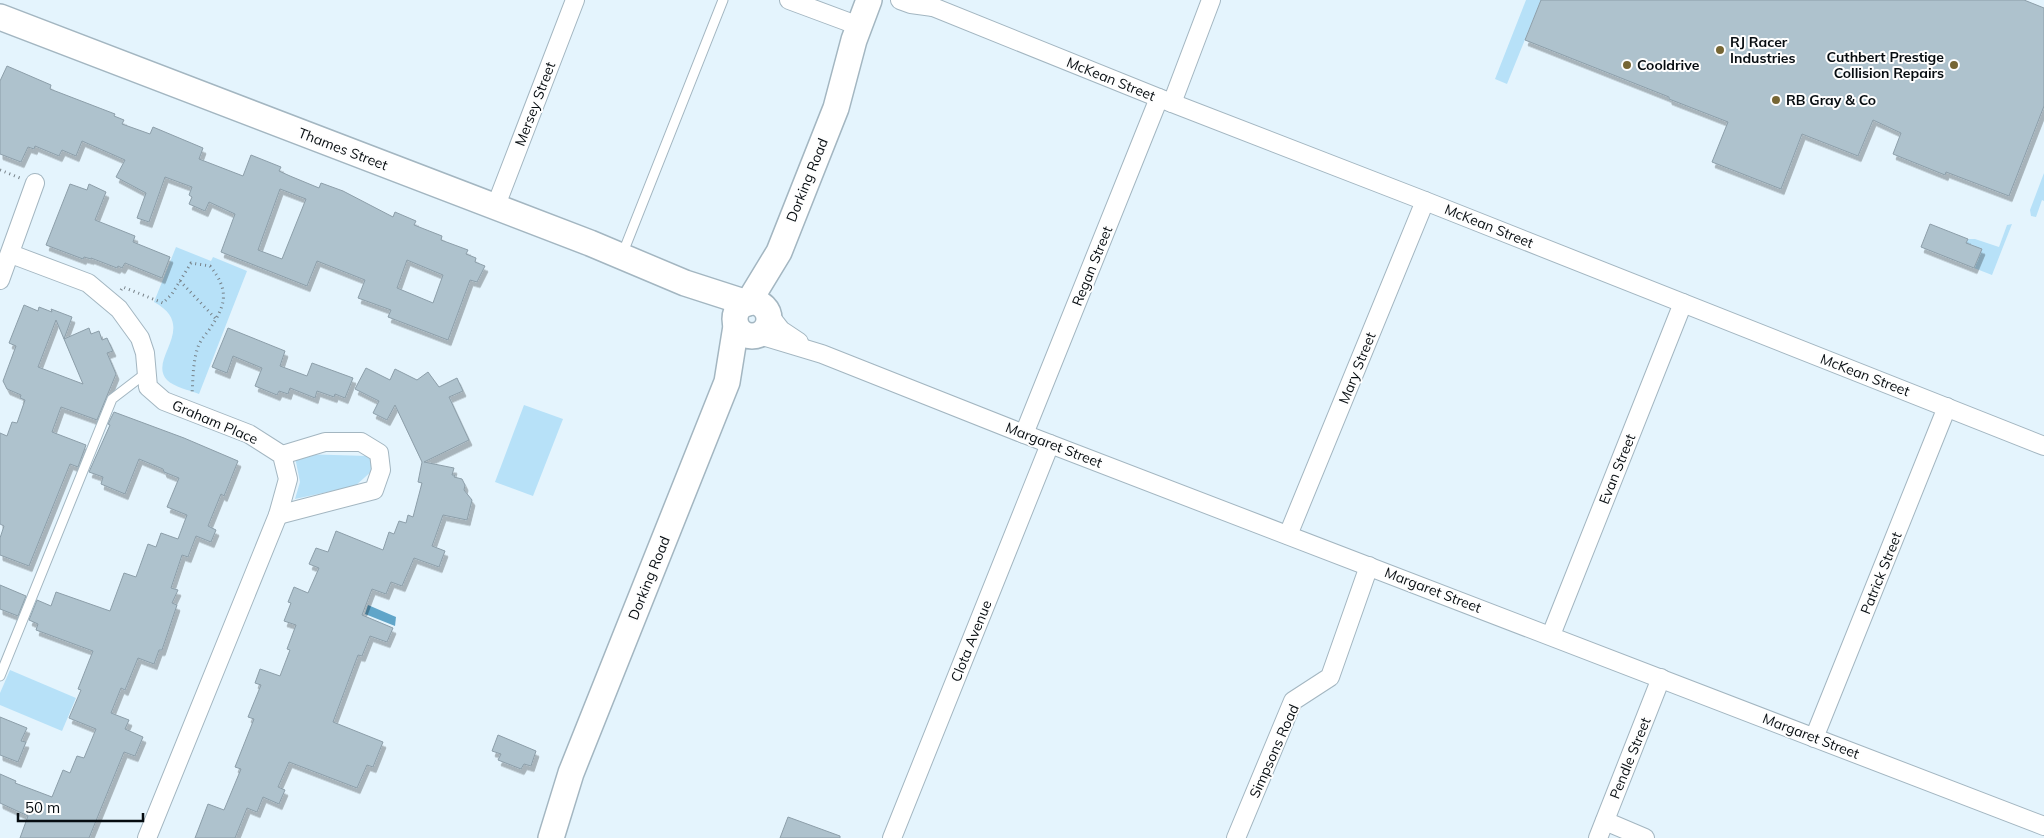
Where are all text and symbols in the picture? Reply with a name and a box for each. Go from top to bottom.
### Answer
place label: RJ Racer Industries [1730,33,1796,67]
marker: RJ Racer Industries [1714,44,1726,56]
place label: Cuthbert Prestige Collision Repairs [1827,48,1944,82]
street label: McKean Street [1064,53,1158,105]
place label: Cooldrive [1637,56,1700,74]
street label: Mersey Street [511,59,559,149]
marker: Cooldrive [1621,59,1633,71]
marker: Cuthbert Prestige Collision Repairs [1948,59,1960,71]
place label: RB Gray & Co [1786,91,1876,109]
marker: RB Gray & Co [1770,94,1782,106]
street label: Thames Street [296,124,390,174]
street label: Dorking Road [782,136,832,224]
street label: McKean Street [1442,200,1536,252]
street label: Regan Street [1068,223,1116,309]
street label: Mary Street [1334,329,1380,406]
street label: McKean Street [1818,350,1912,400]
street label: Graham Place [169,396,261,448]
street label: Margaret Street [1003,418,1105,472]
street label: Evan Street [1595,431,1639,507]
street label: Patrick Street [1856,529,1906,617]
street label: Dorking Road [624,534,674,622]
street label: Margaret Street [1382,563,1484,617]
street label: Clota Avenue [946,597,996,685]
street label: Simpsons Road [1245,701,1303,801]
street label: Margaret Street [1760,709,1862,763]
street label: Pendle Street [1605,715,1655,801]
scale bar [18,790,142,822]
text: 50 m [25,798,60,817]

